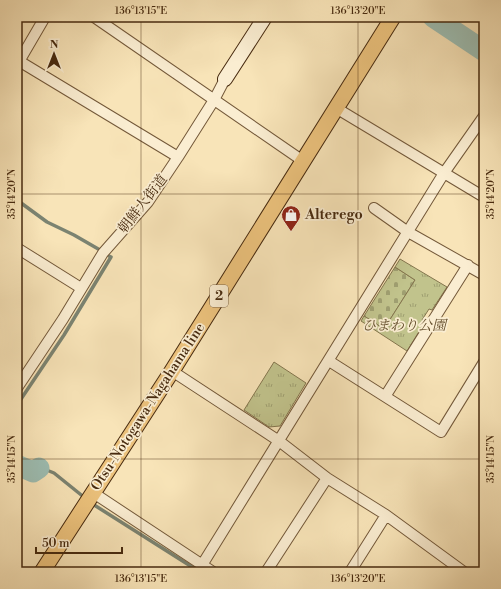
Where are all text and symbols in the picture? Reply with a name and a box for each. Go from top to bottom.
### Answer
text: 136°13'15"E [115,5,167,17]
text: 136°13'20"E [331,5,385,17]
north arrow [34,34,74,74]
text: N [50,38,59,52]
text: 35°14'20"N [6,168,18,219]
text: 35°14'20"N [485,168,497,219]
street label: 朝鮮人街道 [114,171,172,237]
shop icon: Alterego [280,204,302,232]
place label: Alterego [304,206,363,224]
road number: 2 [210,285,228,307]
park label: ひまわり公園 [362,317,448,335]
street label: Otsu-Notogawa-Nagahama line [87,320,209,494]
text: 35°14'15"N [6,434,18,483]
text: 35°14'15"N [485,434,497,483]
scale bar [36,529,122,555]
text: 50 m [42,536,70,551]
text: 136°13'15"E [115,573,167,585]
text: 136°13'20"E [331,573,385,585]

